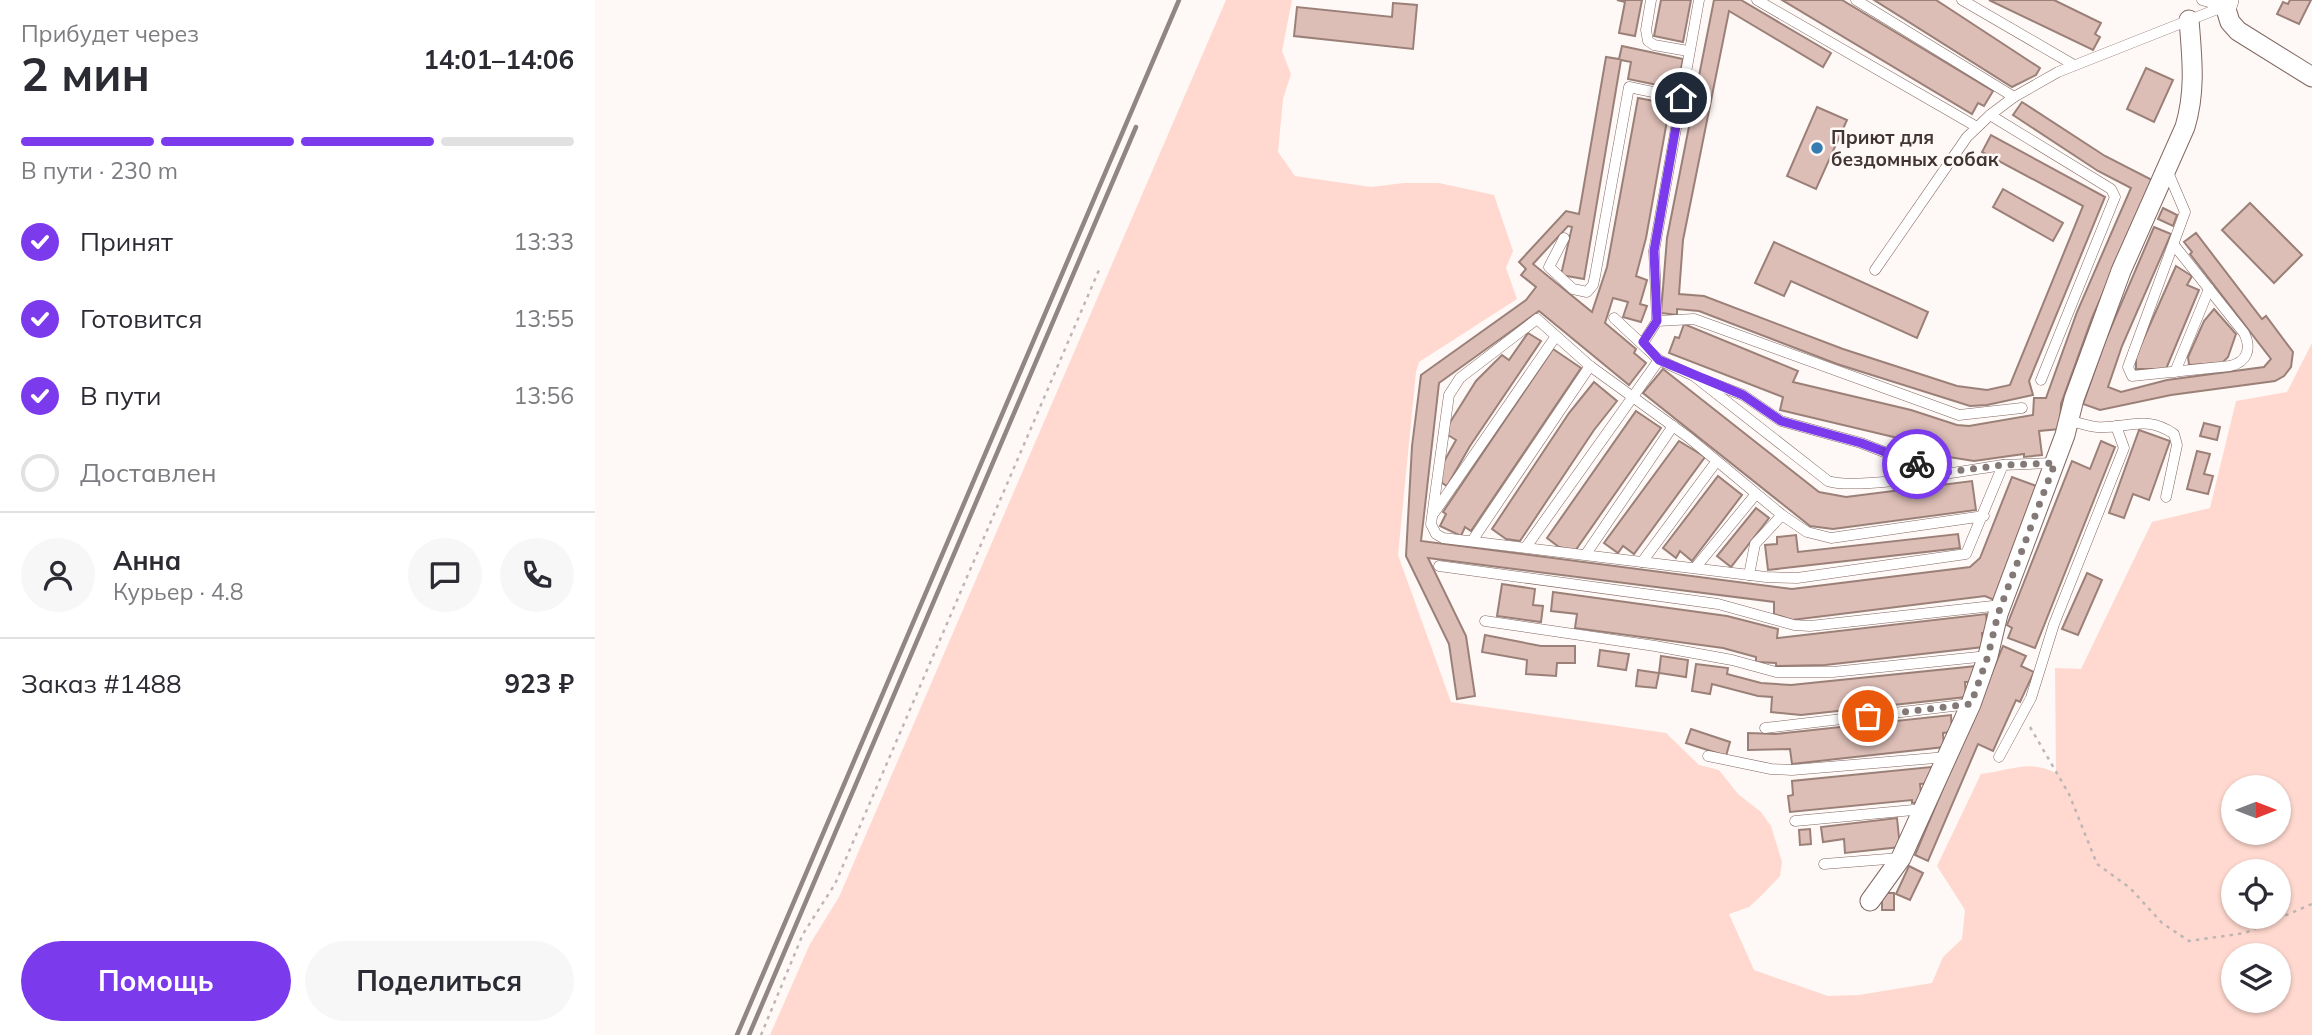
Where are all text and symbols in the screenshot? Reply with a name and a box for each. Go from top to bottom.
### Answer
text: Прибудет через [21,19,199,48]
text: 14:01–14:06 [423,43,574,76]
text: 2 мин [21,45,150,103]
pin [1651,68,1711,128]
icon: home [1662,79,1700,117]
place label: Приют для бездомных собак [1831,125,1999,171]
marker: Приют для бездомных собак [1809,140,1825,156]
text: В пути · 230 m [21,156,178,185]
icon: check [21,223,59,261]
text: Принят [80,225,173,258]
text: 13:33 [514,227,574,256]
icon: check [21,300,59,338]
text: Готовится [80,302,203,335]
text: 13:55 [514,304,574,333]
icon: check [21,377,59,415]
text: В пути [80,379,161,412]
text: 13:56 [514,381,574,410]
courier [1882,429,1952,499]
icon: bike [1898,445,1936,483]
text: Доставлен [80,456,217,489]
button: person [21,538,95,612]
button: chat [408,538,482,612]
button: phone [500,538,574,612]
text: Анна [113,544,181,577]
text: Курьер · 4.8 [113,577,244,606]
text: Заказ #1488 [21,667,182,700]
text: 923 ₽ [504,667,574,700]
pin [1838,686,1898,746]
icon: bag [1849,697,1887,735]
north arrow [2221,775,2291,845]
map controls [2221,775,2291,1013]
button: locate [2221,859,2291,929]
button: Помощь [21,941,291,1021]
button: Поделиться [305,941,574,1021]
button: layers [2221,943,2291,1013]

